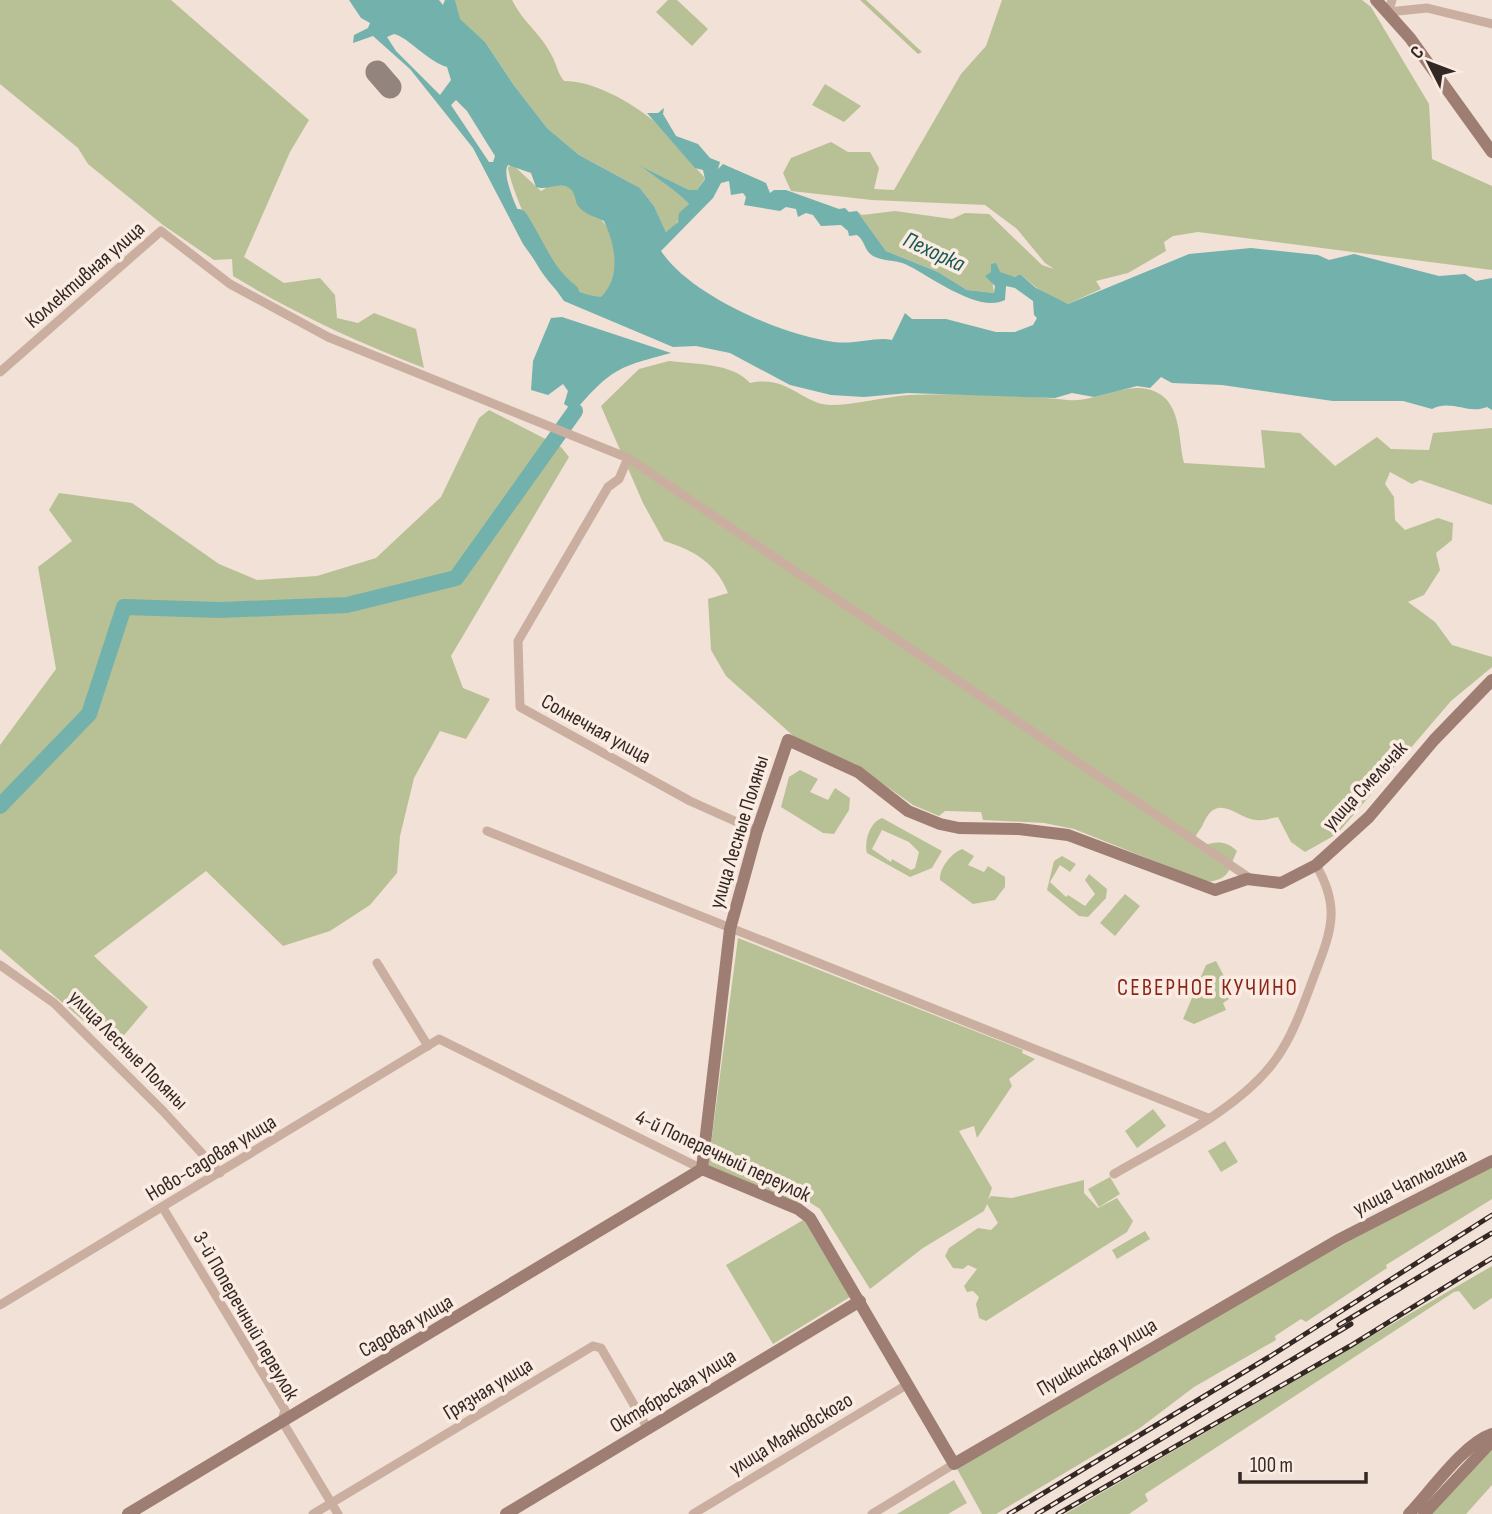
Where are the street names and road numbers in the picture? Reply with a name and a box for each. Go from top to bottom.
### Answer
street label: Коллективная улица [20,216,150,334]
street label: Солнечная улица [537,689,655,769]
street label: улица Смельчак [1317,736,1413,836]
street label: улица Лесные Поляны [704,753,774,911]
street label: улица Лесные Поляны [63,985,193,1115]
street label: 4-й Поперечный переулок [631,1104,815,1208]
street label: Ново-садовая улица [141,1109,281,1207]
street label: улица Чаплыгина [1349,1143,1471,1221]
street label: 3-й Поперечный переулок [188,1227,304,1405]
street label: Садовая улица [354,1289,458,1363]
street label: Пушкинская улица [1033,1313,1161,1401]
street label: Октябрьская улица [606,1344,740,1438]
street label: Грязная улица [439,1353,537,1425]
street label: улица Маяковского [725,1387,857,1481]

